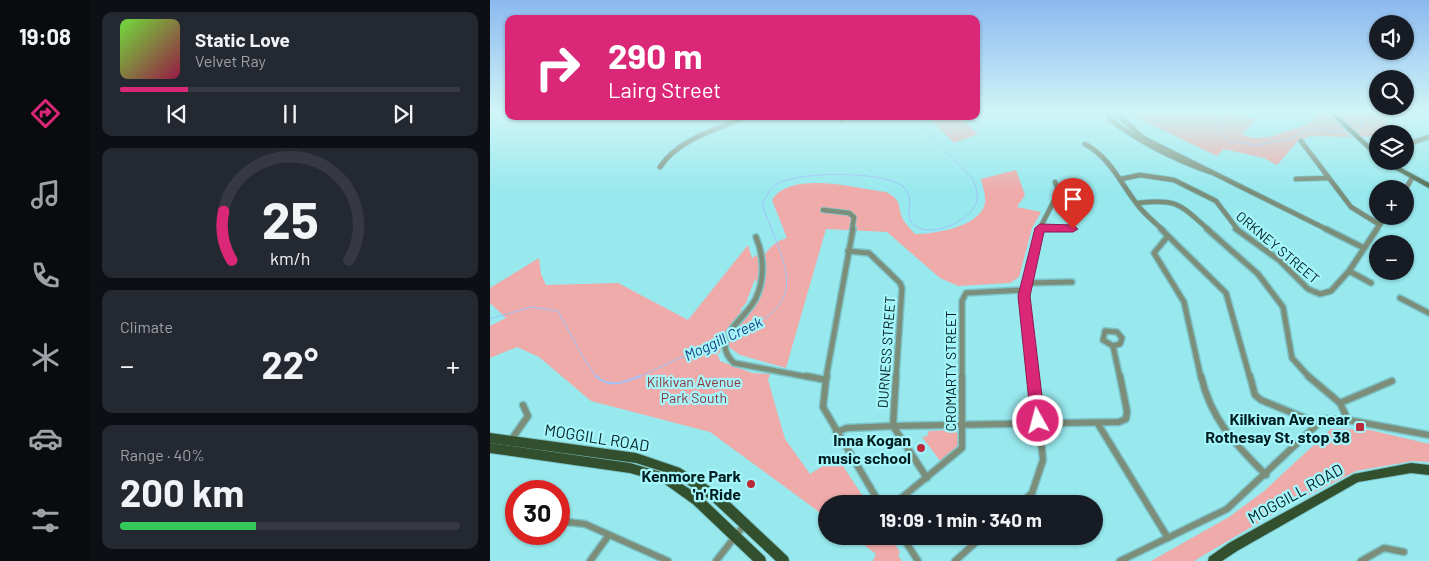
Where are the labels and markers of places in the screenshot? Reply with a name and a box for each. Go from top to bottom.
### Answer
pin [1052,178,1094,229]
place label: Kilkivan Ave near Rothesay St, stop 38 [1205,409,1350,446]
marker: Kilkivan Ave near Rothesay St, stop 38 [1354,421,1366,433]
place label: Inna Kogan music school [818,430,911,467]
marker: Inna Kogan music school [915,442,927,454]
place label: Kenmore Park 'n' Ride [641,466,741,503]
marker: Kenmore Park 'n' Ride [745,478,757,490]

